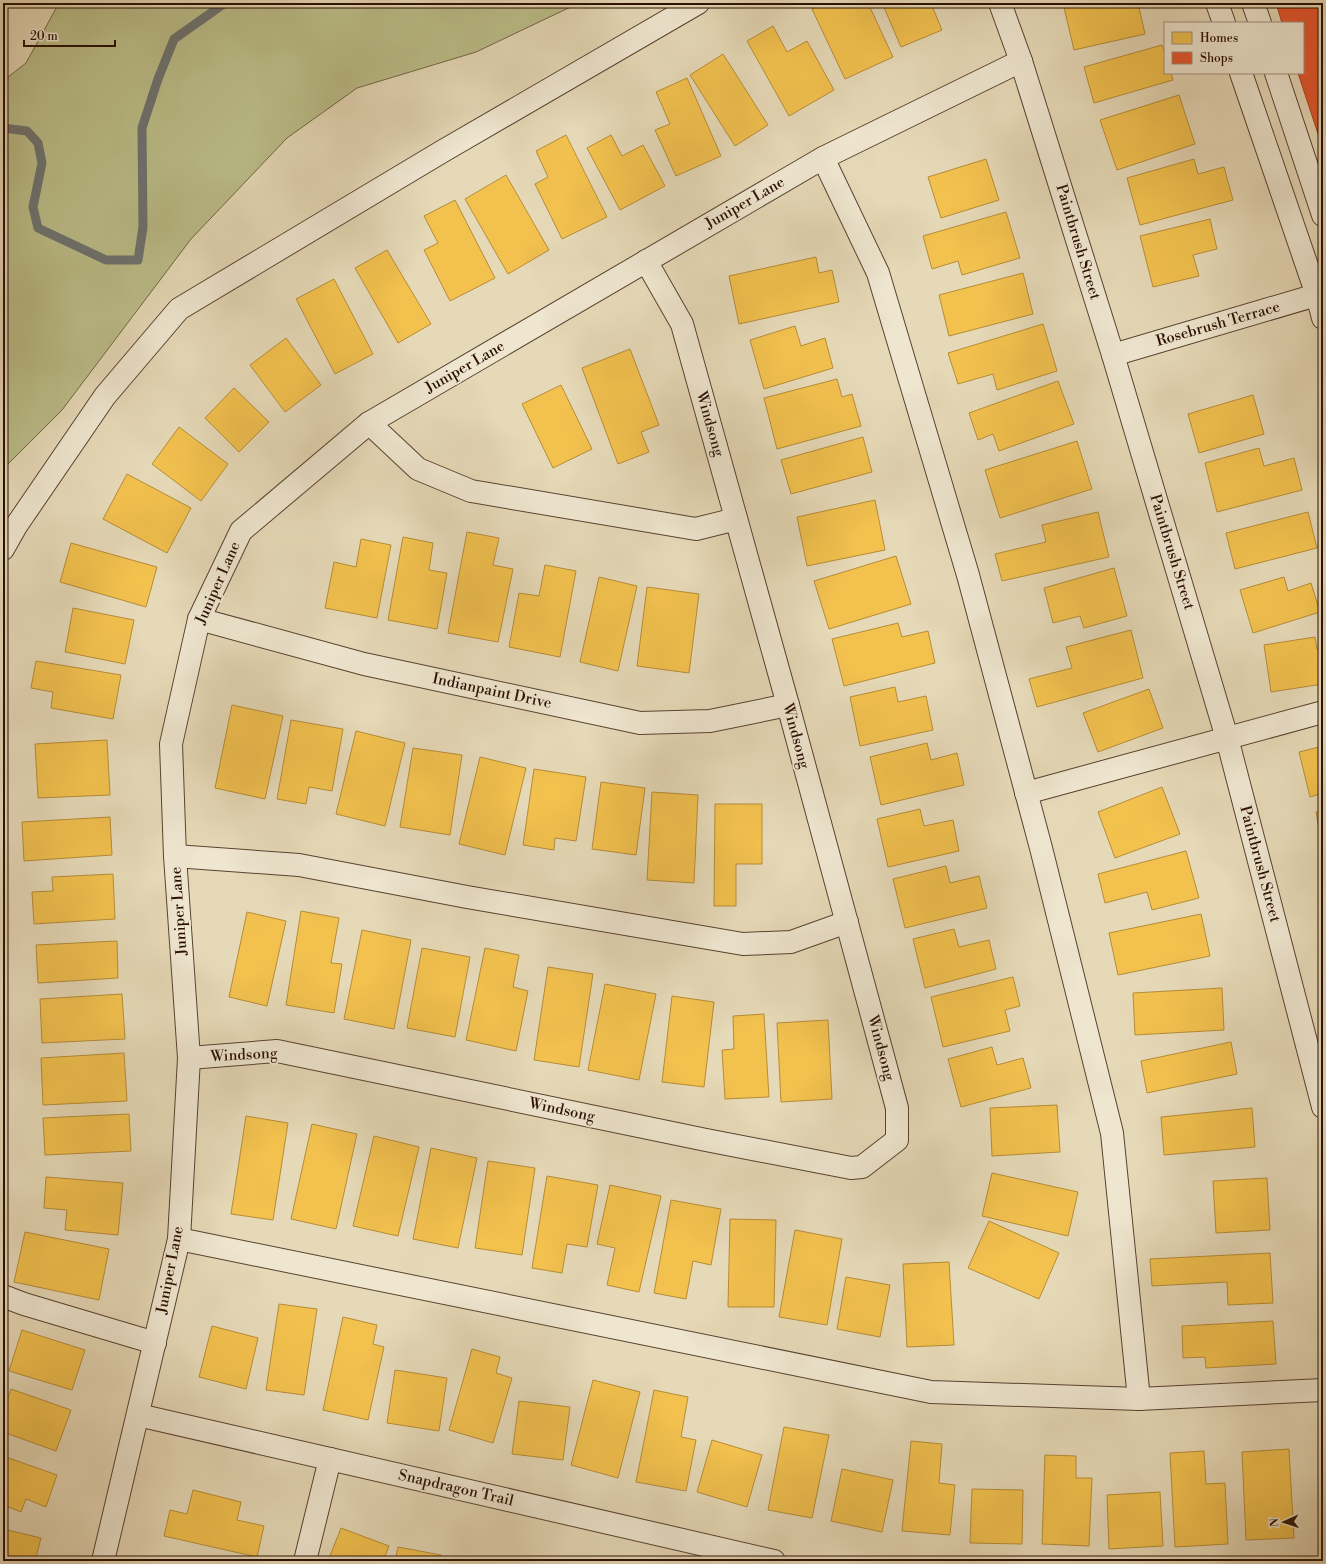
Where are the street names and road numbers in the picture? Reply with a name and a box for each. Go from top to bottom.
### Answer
street label: Juniper Lane [701,173,788,234]
street label: Paintbrush Street [1051,182,1105,303]
street label: Rosebrush Terrace [1154,297,1282,351]
street label: Juniper Lane [421,337,508,398]
street label: Windsong [691,388,728,459]
street label: Paintbrush Street [1145,492,1199,613]
street label: Juniper Lane [191,539,245,628]
street label: Indianpaint Drive [431,669,553,713]
street label: Windsong [778,700,814,771]
street label: Paintbrush Street [1235,804,1285,925]
street label: Juniper Lane [166,866,192,957]
street label: Windsong [863,1012,899,1083]
street label: Windsong [209,1044,278,1066]
street label: Windsong [526,1094,597,1126]
street label: Juniper Lane [152,1225,188,1316]
street label: Snapdragon Trail [396,1465,516,1511]

